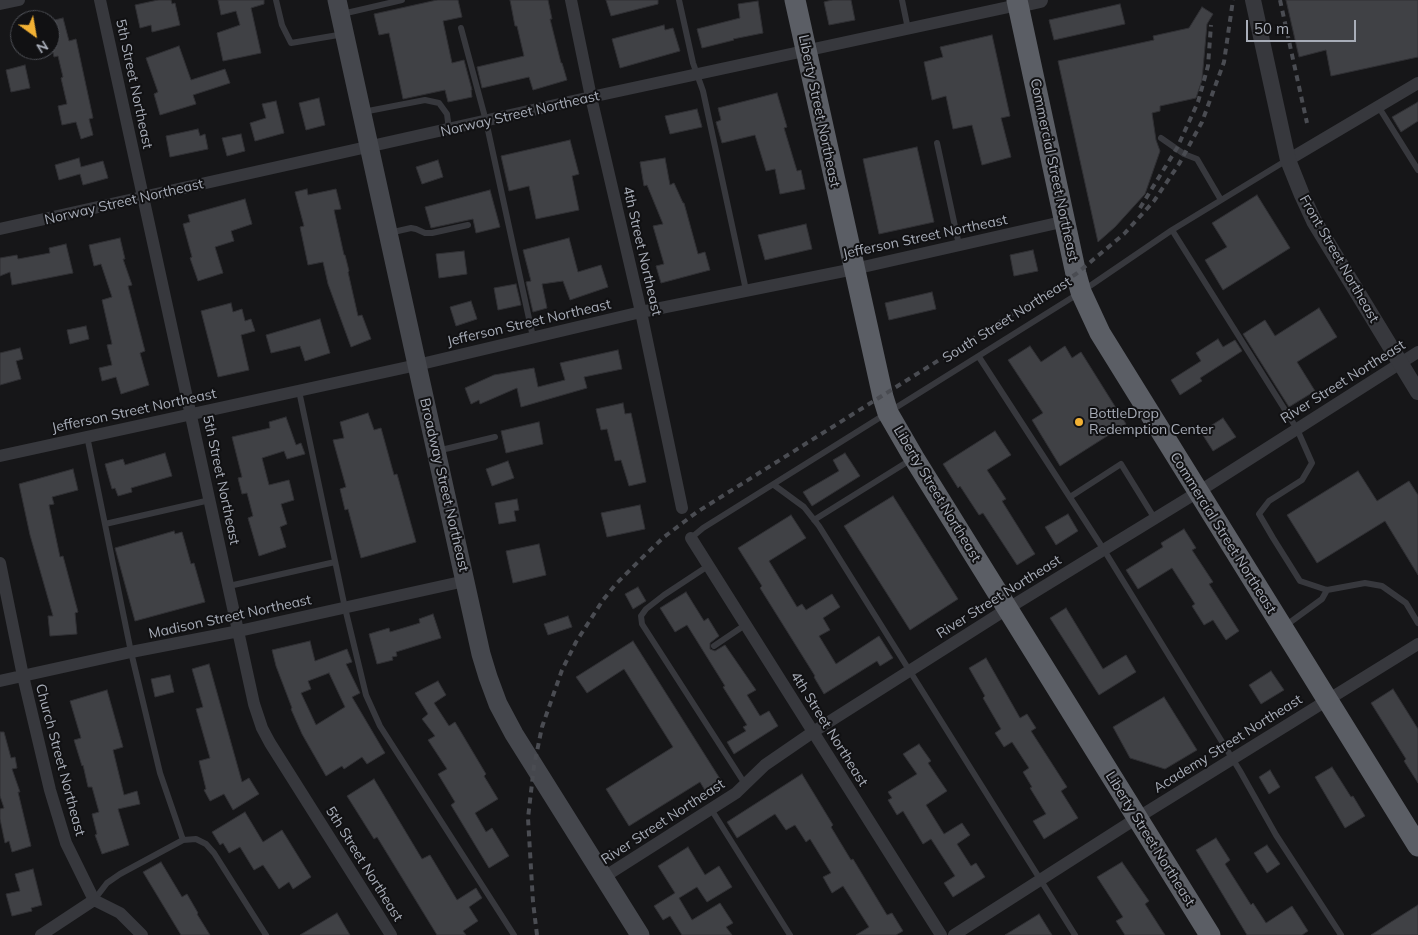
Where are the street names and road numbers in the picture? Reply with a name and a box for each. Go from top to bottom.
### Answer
street label: 5th Street Northeast [112,18,156,150]
street label: Liberty Street Northeast [795,33,843,189]
street label: Commercial Street Northeast [1026,77,1082,263]
street label: Norway Street Northeast [439,88,601,140]
street label: Norway Street Northeast [43,176,205,228]
street label: 4th Street Northeast [619,185,665,317]
street label: Front Street Northeast [1296,192,1382,326]
street label: Jefferson Street Northeast [841,211,1009,263]
street label: South Street Northeast [939,273,1075,367]
street label: Jefferson Street Northeast [445,296,613,350]
street label: River Street Northeast [1278,337,1408,427]
street label: Jefferson Street Northeast [50,385,218,437]
street label: Broadway Street Northeast [416,396,472,574]
street label: 5th Street Northeast [199,414,243,546]
street label: Liberty Street Northeast [890,423,984,565]
street label: Commercial Street Northeast [1166,449,1280,617]
street label: River Street Northeast [934,552,1064,642]
street label: Madison Street Northeast [147,592,313,642]
street label: 4th Street Northeast [787,668,871,790]
street label: Church Street Northeast [32,682,88,838]
street label: Academy Street Northeast [1151,691,1305,797]
street label: Liberty Street Northeast [1102,769,1198,909]
street label: River Street Northeast [598,776,728,868]
street label: 5th Street Northeast [322,803,406,925]

